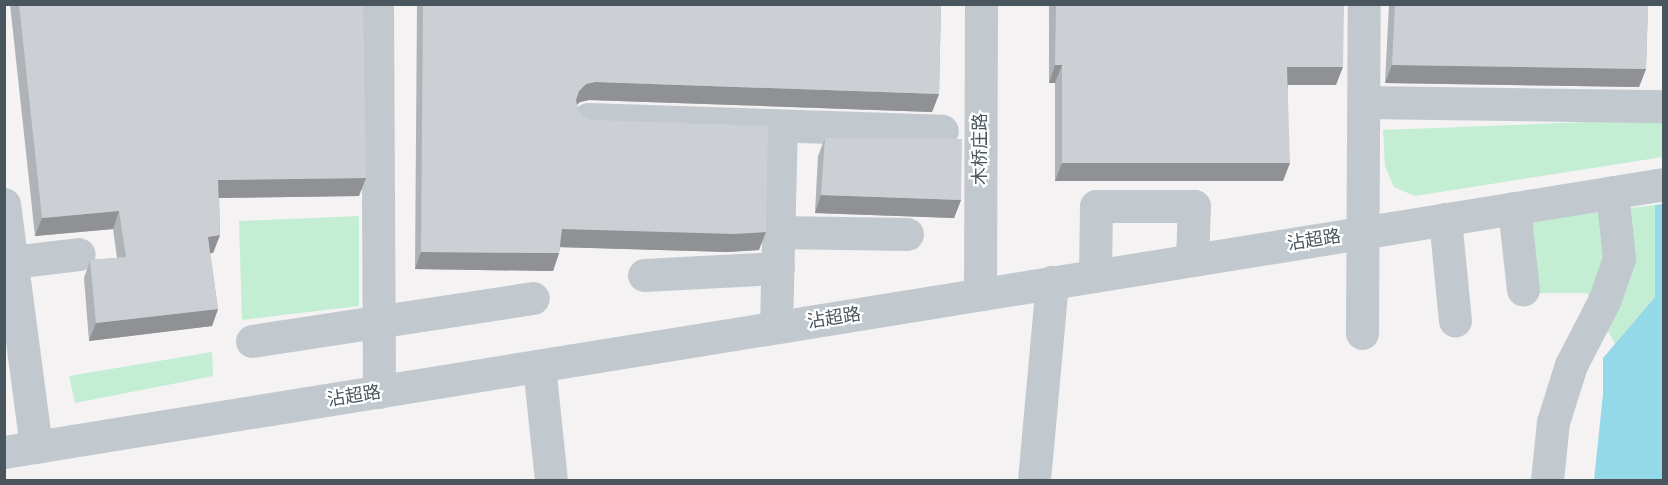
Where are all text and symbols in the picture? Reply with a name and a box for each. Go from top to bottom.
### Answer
street label: 木桥庄路 [969,113,991,185]
street label: 沾超路 [1286,225,1342,255]
street label: 沾超路 [806,303,862,333]
street label: 沾超路 [326,381,382,411]

